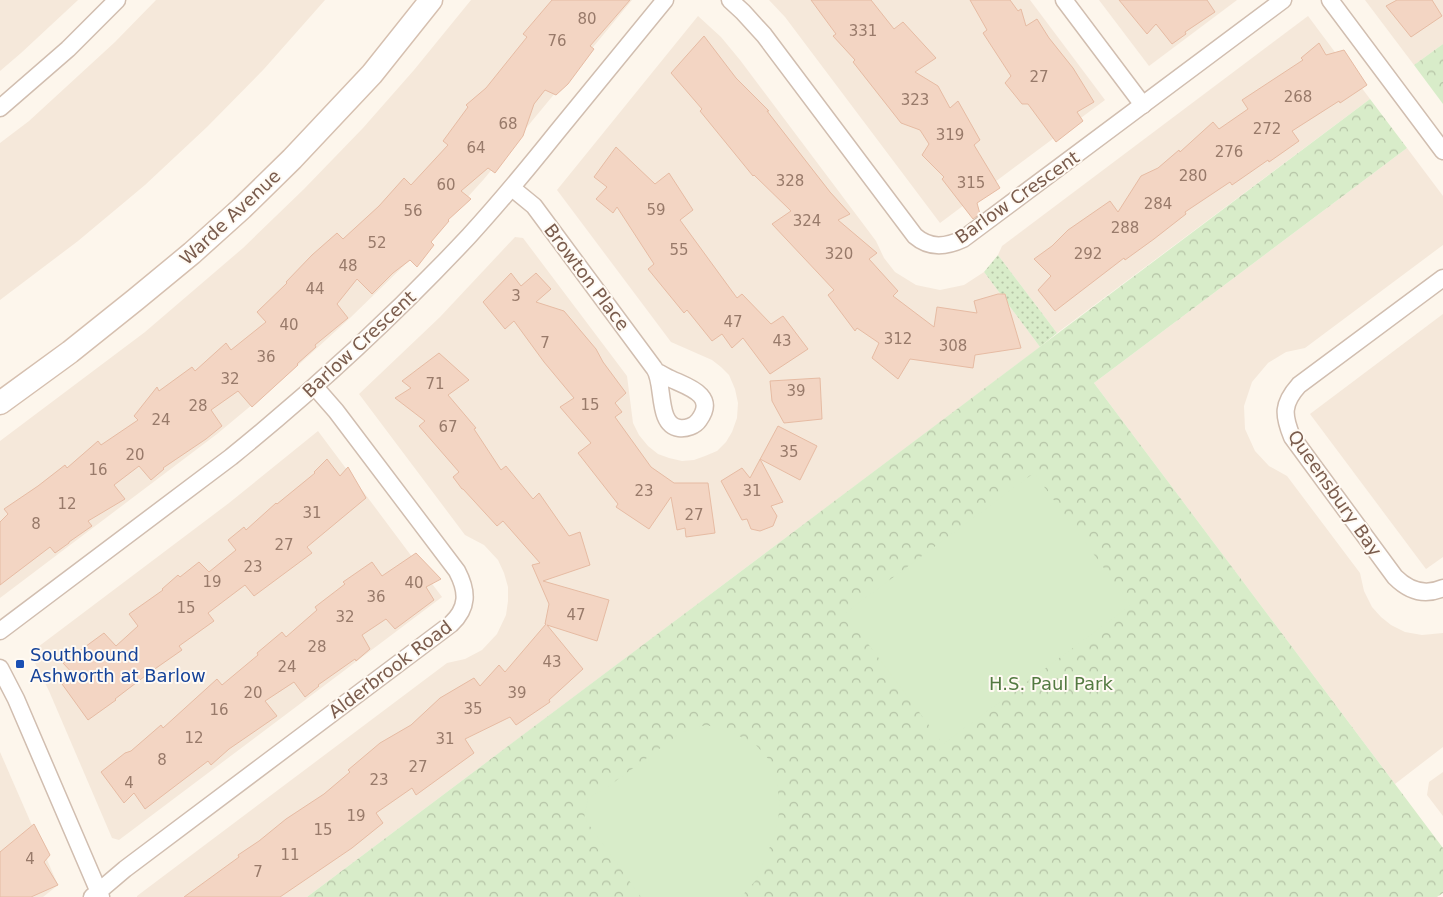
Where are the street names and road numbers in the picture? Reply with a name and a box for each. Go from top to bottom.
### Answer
street label: Barlow Crescent [951,146,1083,248]
street label: Warde Avenue [175,165,285,269]
street label: Browton Place [540,220,634,334]
street label: Barlow Crescent [298,286,420,402]
street label: Queensbury Bay [1284,426,1387,560]
street label: Alderbrook Road [324,616,456,722]

